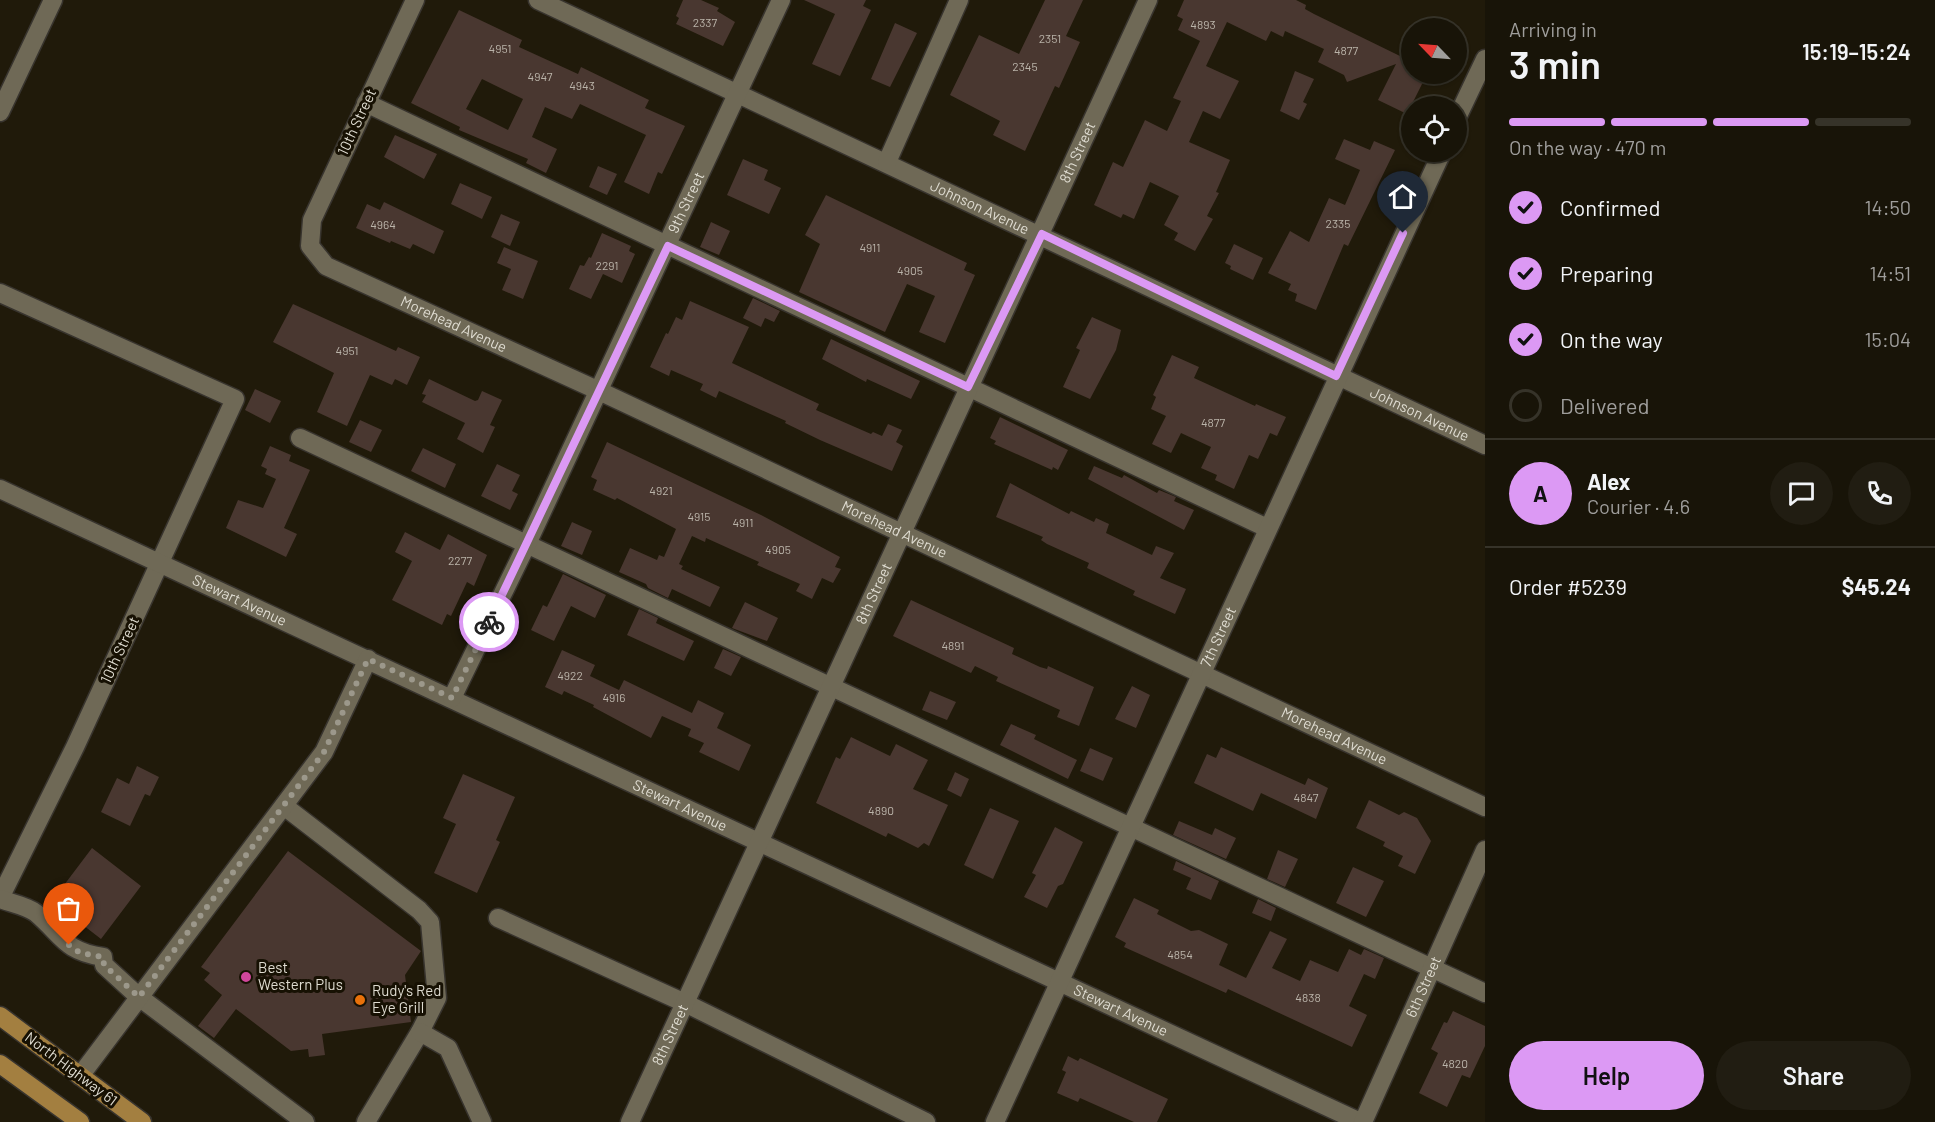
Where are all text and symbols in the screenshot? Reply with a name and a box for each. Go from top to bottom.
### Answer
house number: 2337 [693,15,718,29]
house number: 4893 [1190,17,1216,31]
text: Arriving in [1509,17,1597,41]
north arrow [1401,18,1467,84]
map controls [1401,18,1467,162]
house number: 2351 [1039,31,1061,45]
text: 15:19–15:24 [1802,38,1911,64]
text: 3 min [1509,40,1601,87]
house number: 4951 [489,41,511,55]
house number: 4877 [1334,43,1358,57]
house number: 2345 [1012,59,1038,73]
house number: 4947 [528,69,553,83]
house number: 4943 [569,78,595,92]
street label: 10th Street [333,85,379,158]
button: locate [1401,96,1467,162]
street label: 8th Street [1055,118,1099,185]
text: On the way · 470 m [1509,135,1666,159]
street label: 9th Street [663,169,707,236]
pin [1377,171,1428,233]
street label: Johnson Avenue [928,176,1032,238]
icon: home [1386,180,1419,213]
icon: check [1509,191,1542,224]
text: Confirmed [1560,194,1660,220]
text: 14:50 [1865,195,1911,219]
house number: 2335 [1326,216,1350,230]
house number: 4964 [370,217,396,231]
house number: 4911 [859,240,881,254]
icon: check [1509,257,1542,290]
house number: 2291 [595,258,619,272]
text: Preparing [1560,260,1653,286]
text: 14:51 [1869,261,1911,285]
house number: 4905 [897,263,923,277]
street label: Morehead Avenue [398,291,510,356]
icon: check [1509,323,1542,356]
text: On the way [1560,326,1663,352]
text: 15:04 [1865,327,1911,351]
house number: 4951 [336,343,358,357]
street label: Johnson Avenue [1368,382,1472,444]
text: Delivered [1560,392,1649,418]
house number: 4877 [1201,415,1225,429]
button: chat [1770,462,1833,525]
button: phone [1848,462,1911,525]
text: Alex [1587,468,1630,494]
text: A [1533,480,1548,506]
house number: 4921 [649,483,673,497]
text: Courier · 4.6 [1587,494,1690,518]
street label: Morehead Avenue [839,496,950,561]
house number: 4915 [688,509,711,523]
house number: 4911 [732,515,754,529]
house number: 4905 [765,542,791,556]
house number: 2277 [448,553,472,567]
street label: 8th Street [851,560,895,627]
street label: Stewart Avenue [190,570,290,629]
text: Order #5239 [1509,573,1627,599]
text: $45.24 [1842,573,1911,599]
courier [459,592,519,652]
street label: 7th Street [1196,603,1239,670]
icon: bike [473,606,506,639]
street label: 10th Street [96,613,142,686]
house number: 4891 [941,638,965,652]
house number: 4922 [557,668,583,682]
house number: 4916 [602,690,626,704]
street label: Morehead Avenue [1279,703,1390,768]
street label: Stewart Avenue [630,775,730,834]
house number: 4847 [1294,790,1319,804]
house number: 4890 [868,803,894,817]
pin [43,883,94,945]
icon: bag [52,892,85,925]
house number: 4854 [1167,947,1193,961]
street label: 6th Street [1401,953,1444,1020]
place label: Best Western Plus [258,958,343,993]
marker: Best Western Plus [239,970,253,984]
street label: Stewart Avenue [1071,980,1171,1039]
place label: Rudy's Red Eye Grill [372,981,441,1016]
house number: 4838 [1295,990,1321,1004]
marker: Rudy's Red Eye Grill [353,993,367,1007]
street label: 8th Street [647,1001,691,1068]
street label: North Highway 61 [22,1028,121,1109]
button: Help [1509,1041,1704,1110]
button: Share [1716,1041,1911,1110]
house number: 4820 [1442,1056,1468,1070]

